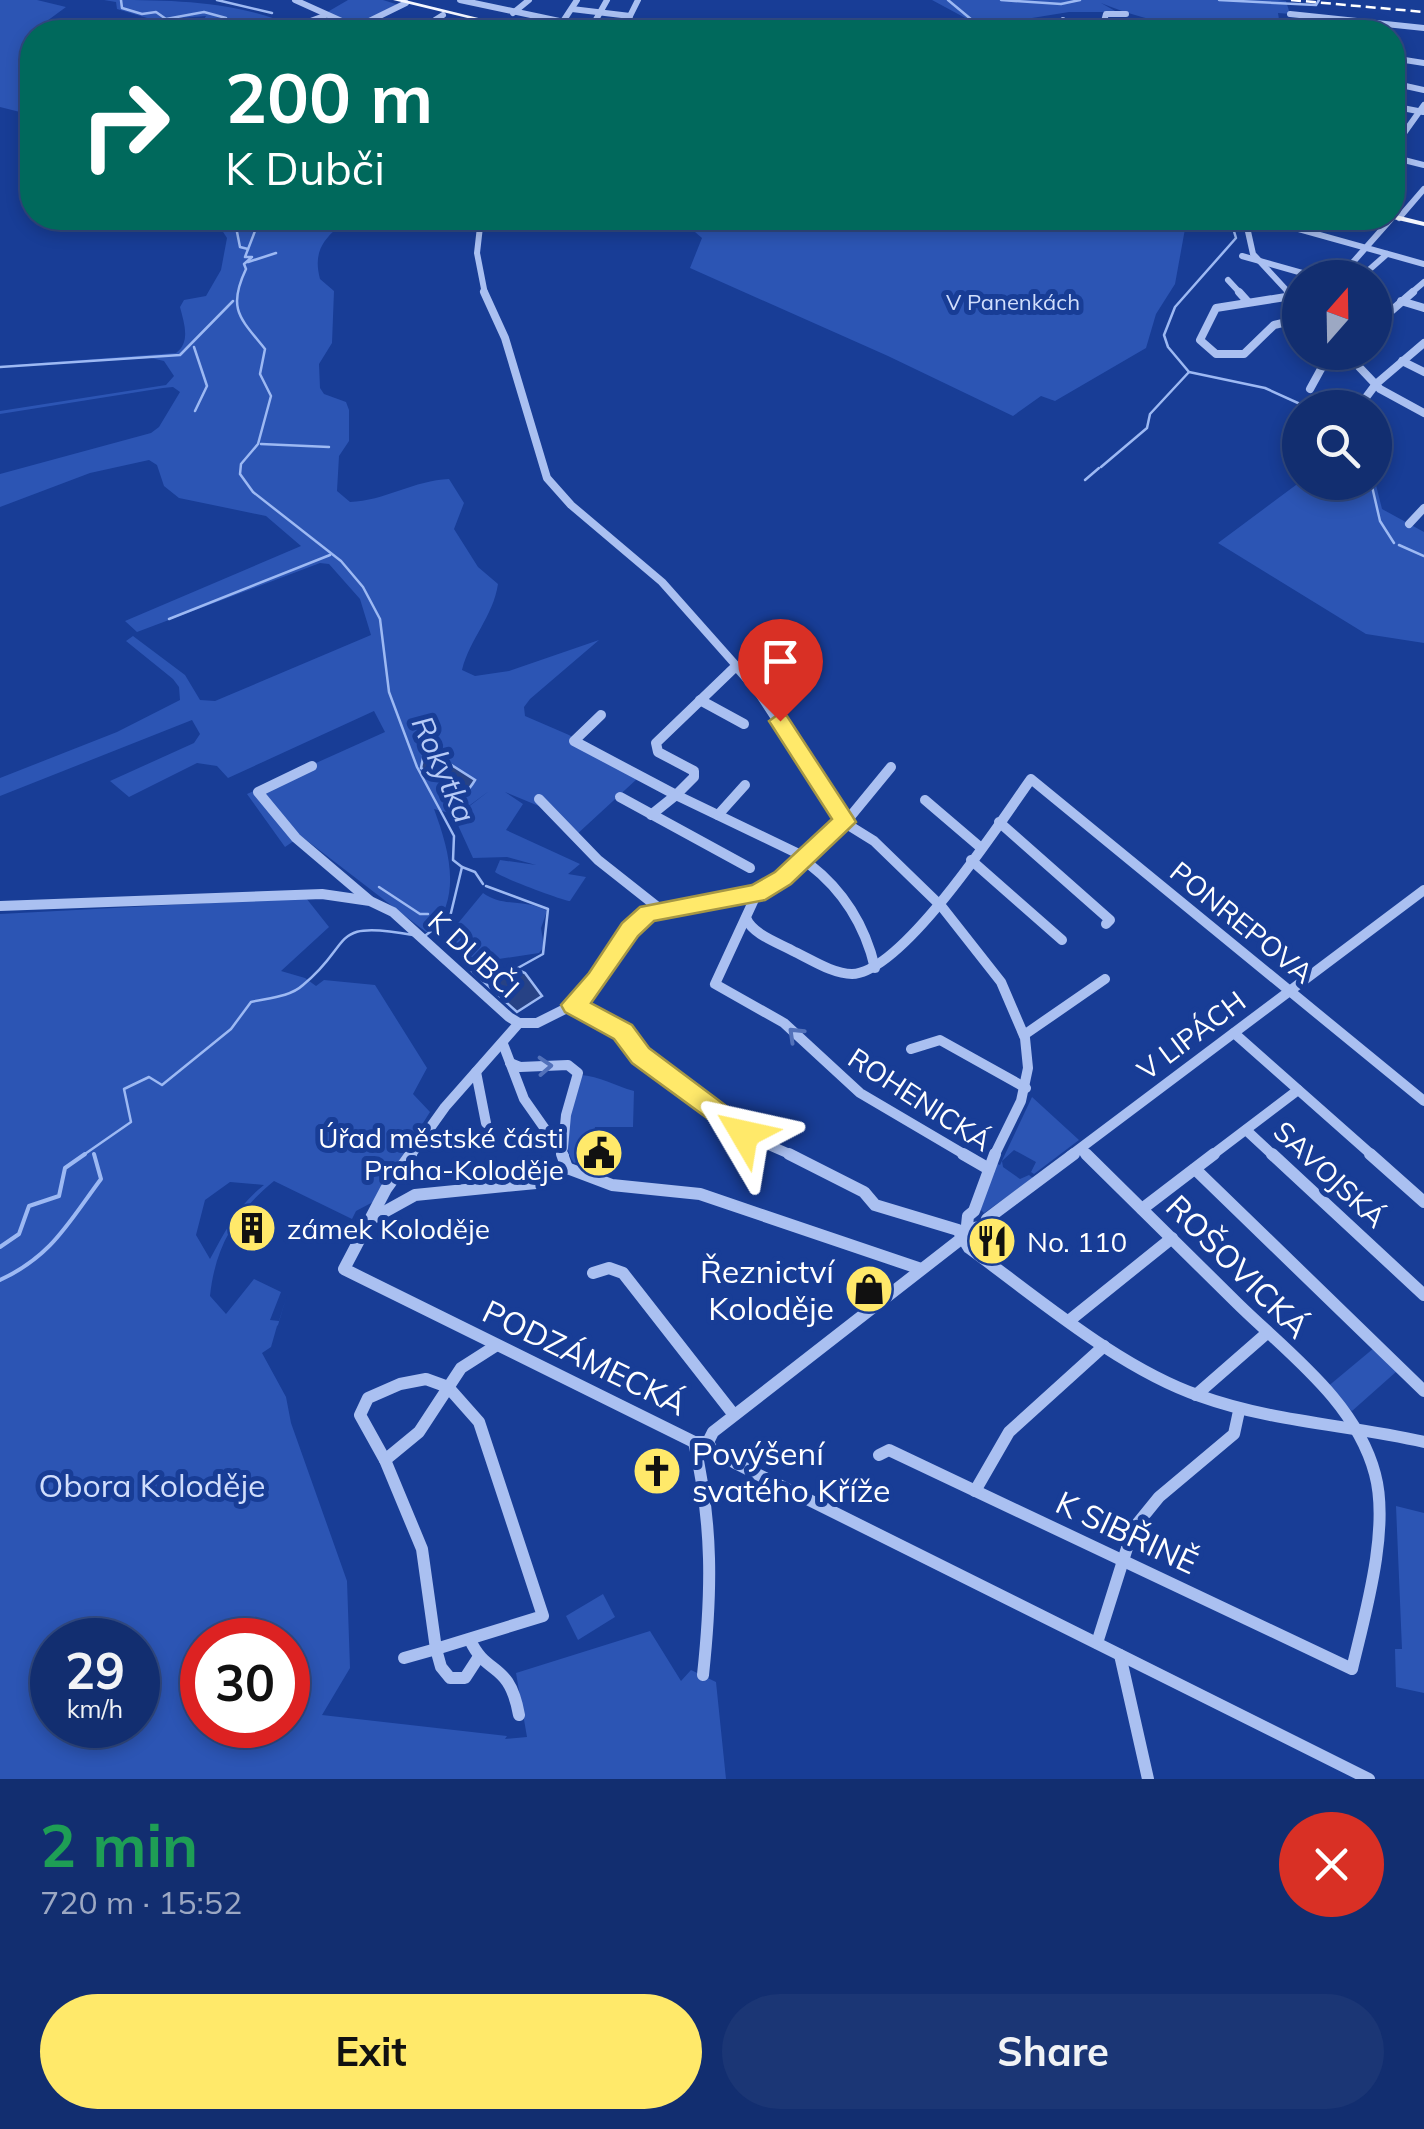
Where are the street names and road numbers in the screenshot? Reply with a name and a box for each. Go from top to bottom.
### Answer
street label: PONREPOVA [1163,854,1321,991]
street label: K DUBČI [421,903,527,1005]
street label: V LIPÁCH [1130,983,1252,1087]
street label: ROHENICKÁ [842,1040,998,1158]
street label: SAVOJSKÁ [1267,1113,1394,1235]
street label: ROŠOVICKÁ [1158,1186,1318,1346]
street label: PODZÁMECKÁ [476,1290,694,1424]
street label: K SIBŘINĚ [1050,1482,1204,1582]

